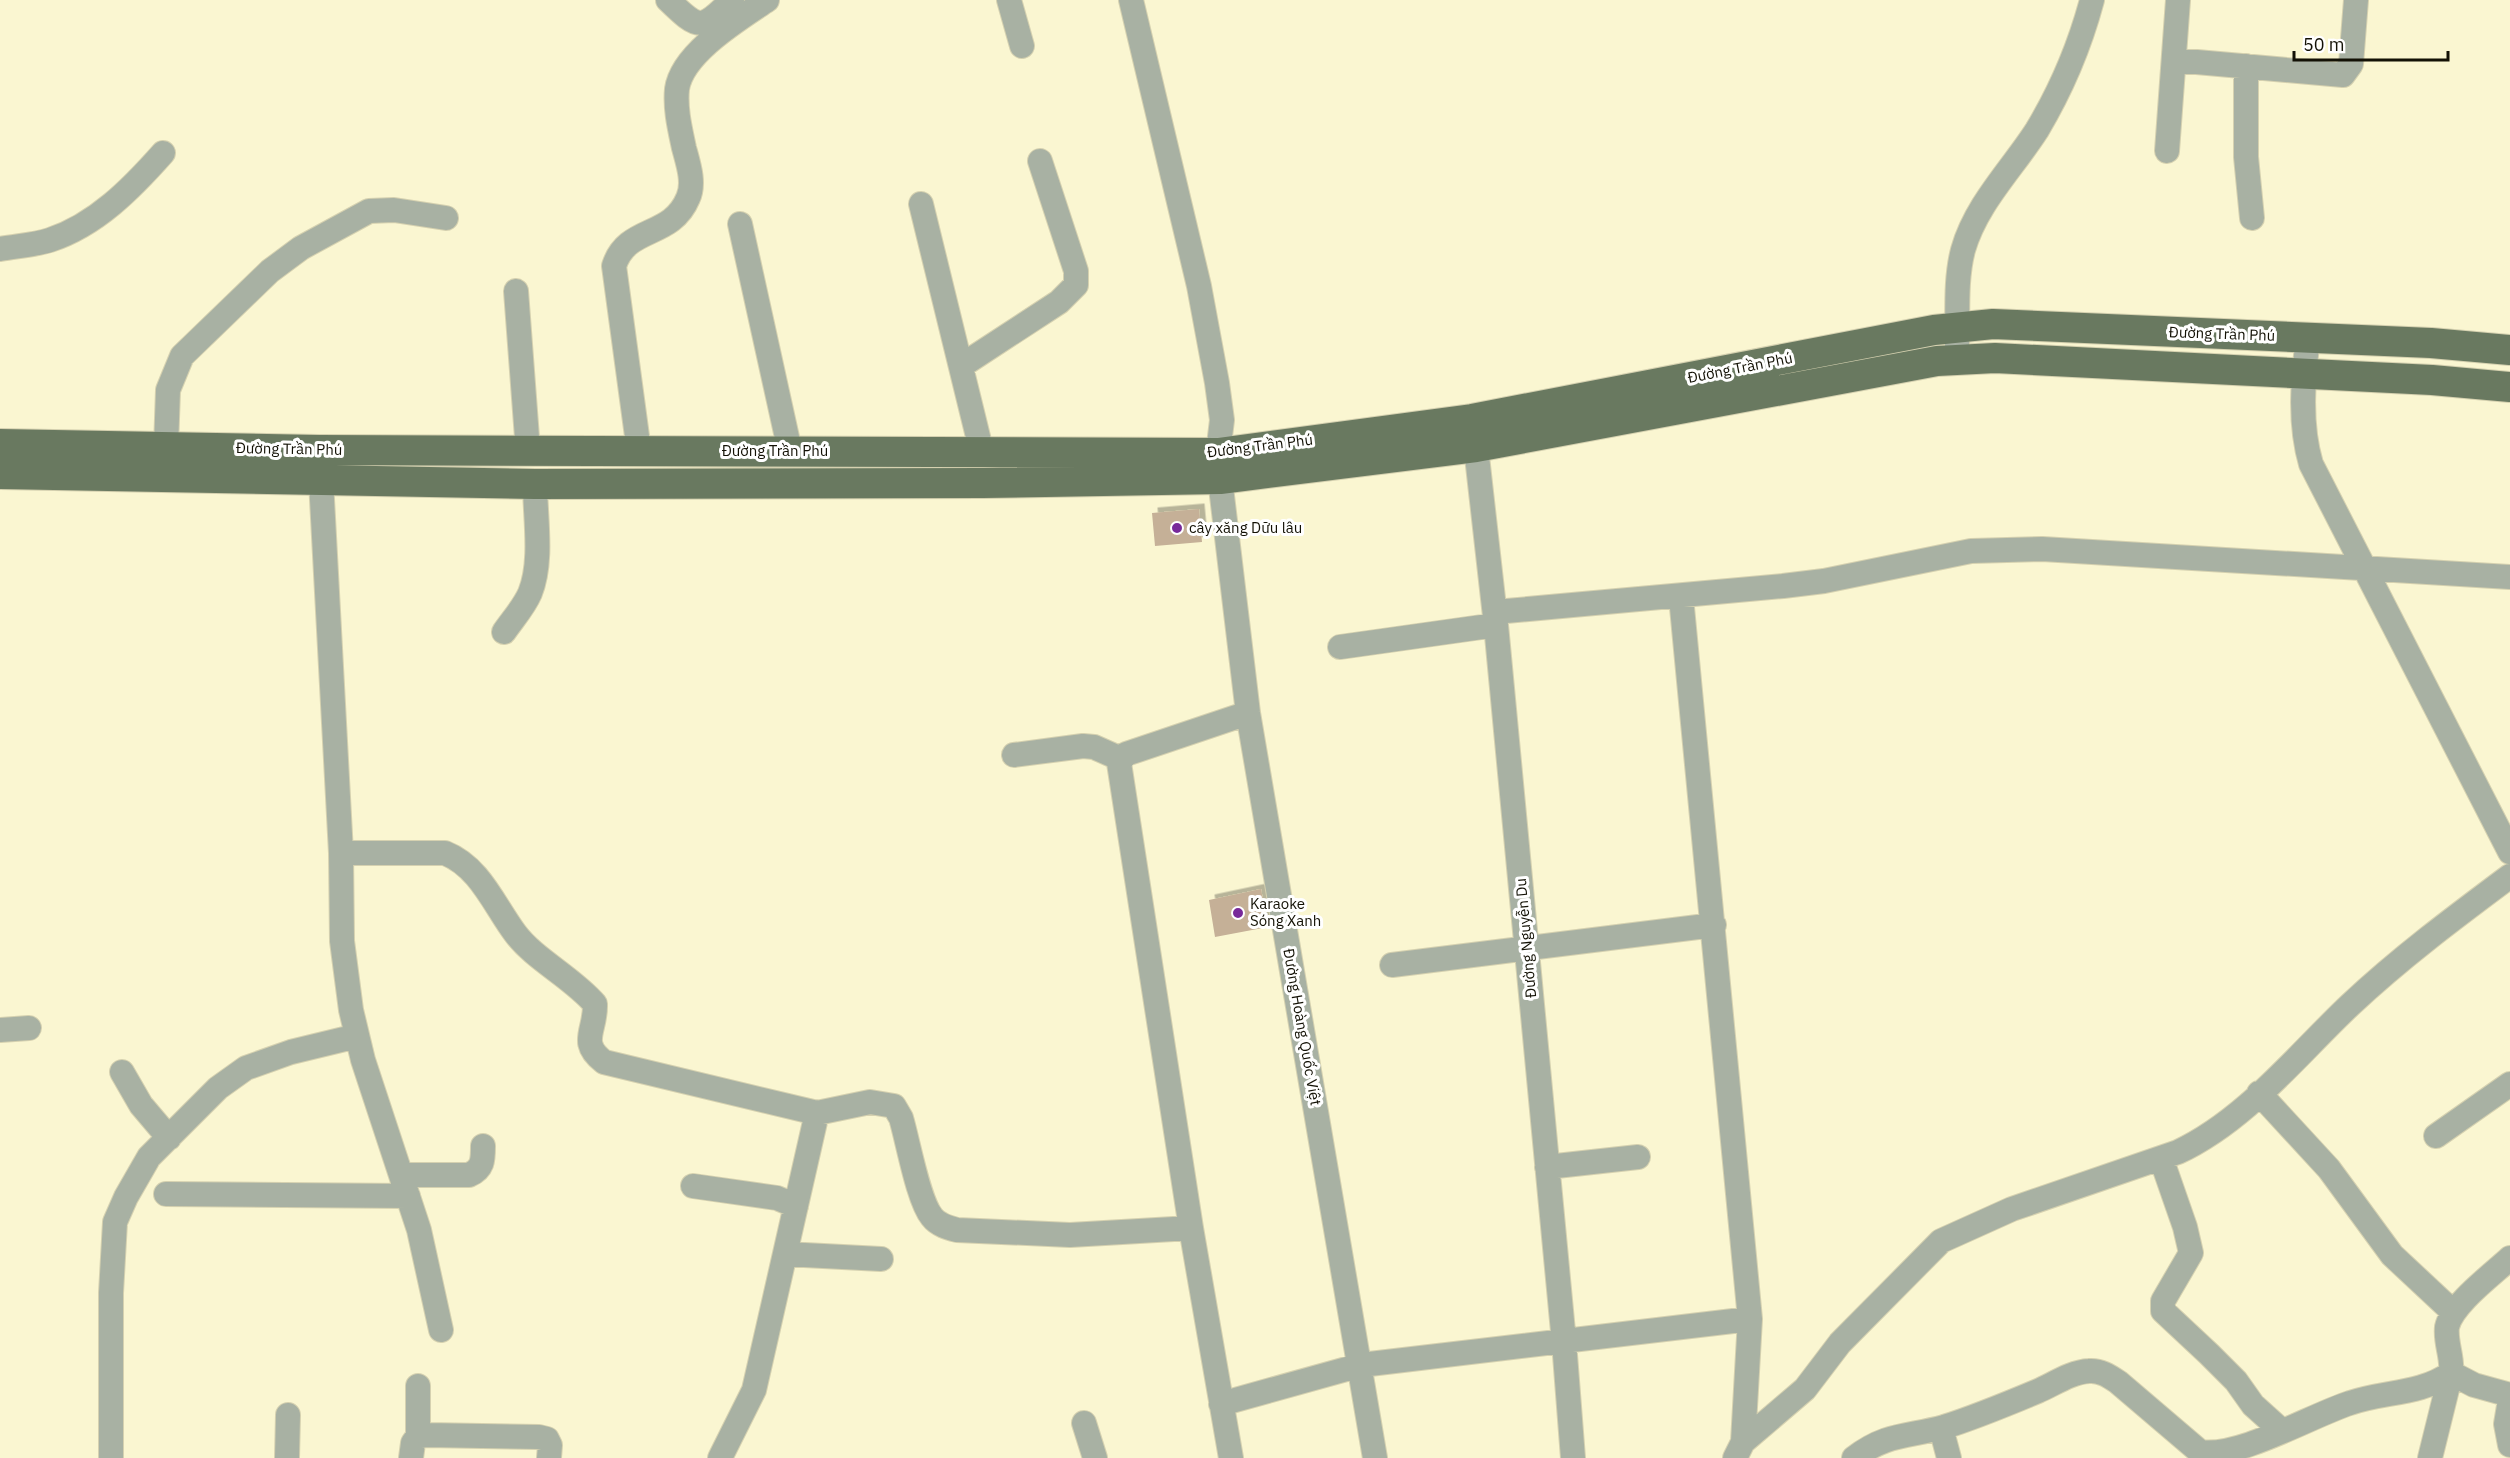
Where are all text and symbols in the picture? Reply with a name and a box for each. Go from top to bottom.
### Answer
scale bar [2294,24,2448,62]
text: 50 m [2303,33,2345,56]
street label: Đường Trần Phú [2168,322,2276,345]
street label: Đường Trần Phú [1686,348,1794,387]
street label: Đường Trần Phú [1206,430,1314,461]
street label: Đường Trần Phú [236,438,342,459]
street label: Đường Trần Phú [722,441,828,460]
place label: cây xăng Dữu lâu [1189,518,1302,537]
marker: cây xăng Dữu lâu [1170,521,1184,535]
street label: Đường Nguyễn Du [1511,877,1540,999]
place label: Karaoke Sóng Xanh [1250,894,1321,930]
marker: Karaoke Sóng Xanh [1231,906,1245,920]
street label: Đường Hoàng Quốc Việt [1279,947,1326,1107]

